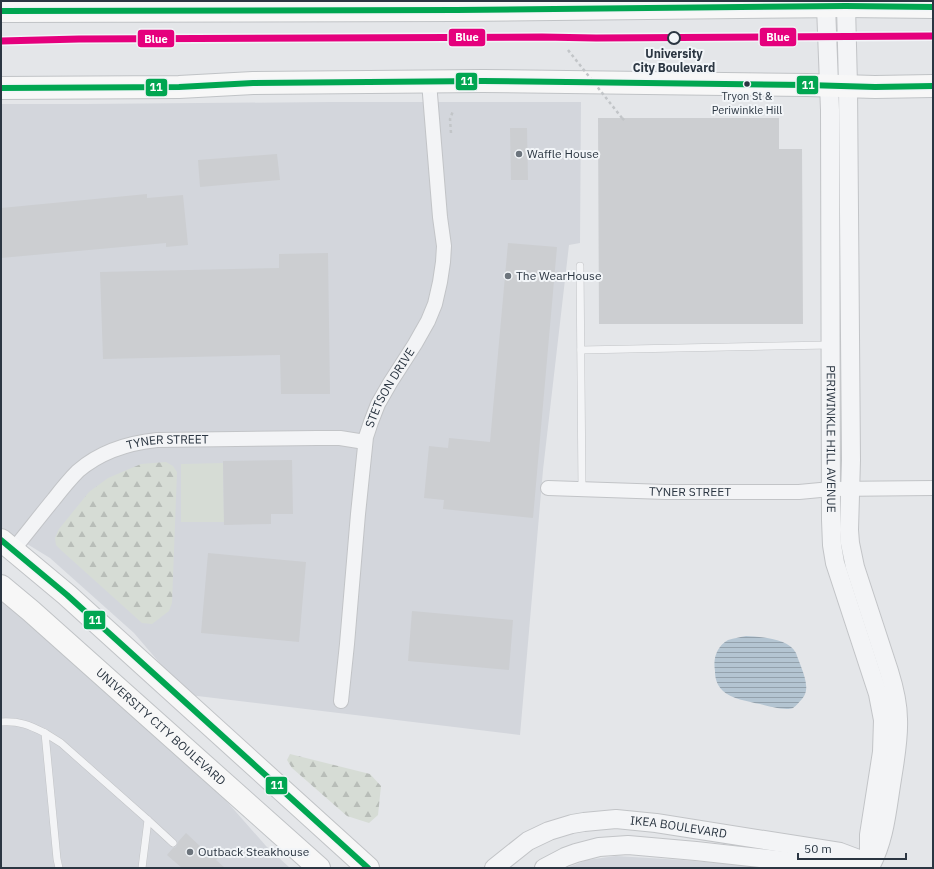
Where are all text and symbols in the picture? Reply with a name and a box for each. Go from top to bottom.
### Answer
line badge: Blue [759,27,797,47]
line badge: Blue [448,28,486,47]
line badge: Blue [137,29,175,48]
text: Blue [455,30,479,44]
text: Blue [766,30,790,44]
marker: University City Boulevard [667,31,681,45]
text: Blue [144,32,168,46]
place label: University City Boulevard [633,46,715,75]
line badge: 11 [455,72,478,91]
text: 11 [460,74,474,88]
line badge: 11 [796,75,819,95]
line badge: 11 [145,78,168,97]
text: 11 [801,78,815,92]
marker: Tryon St & Periwinkle Hill [742,79,752,89]
text: 11 [149,80,163,94]
place label: Tryon St & Periwinkle Hill [712,89,782,117]
place label: Waffle House [527,146,599,161]
marker: Waffle House [514,149,524,159]
place label: The WearHouse [516,268,602,283]
marker: The WearHouse [503,271,513,281]
street label: STETSON DRIVE [362,345,418,429]
street label: PERIWINKLE HILL AVENUE [824,365,839,513]
street label: TYNER STREET [125,431,209,452]
street label: TYNER STREET [649,483,731,499]
line badge: 11 [83,610,106,630]
text: 11 [88,613,102,627]
street label: UNIVERSITY CITY BOULEVARD [93,665,229,788]
line badge: 11 [265,776,288,795]
text: 11 [270,778,284,792]
street label: IKEA BOULEVARD [629,812,728,841]
scale bar [798,835,906,861]
text: 50 m [804,841,832,856]
place label: Outback Steakhouse [198,844,310,859]
marker: Outback Steakhouse [185,847,195,857]

